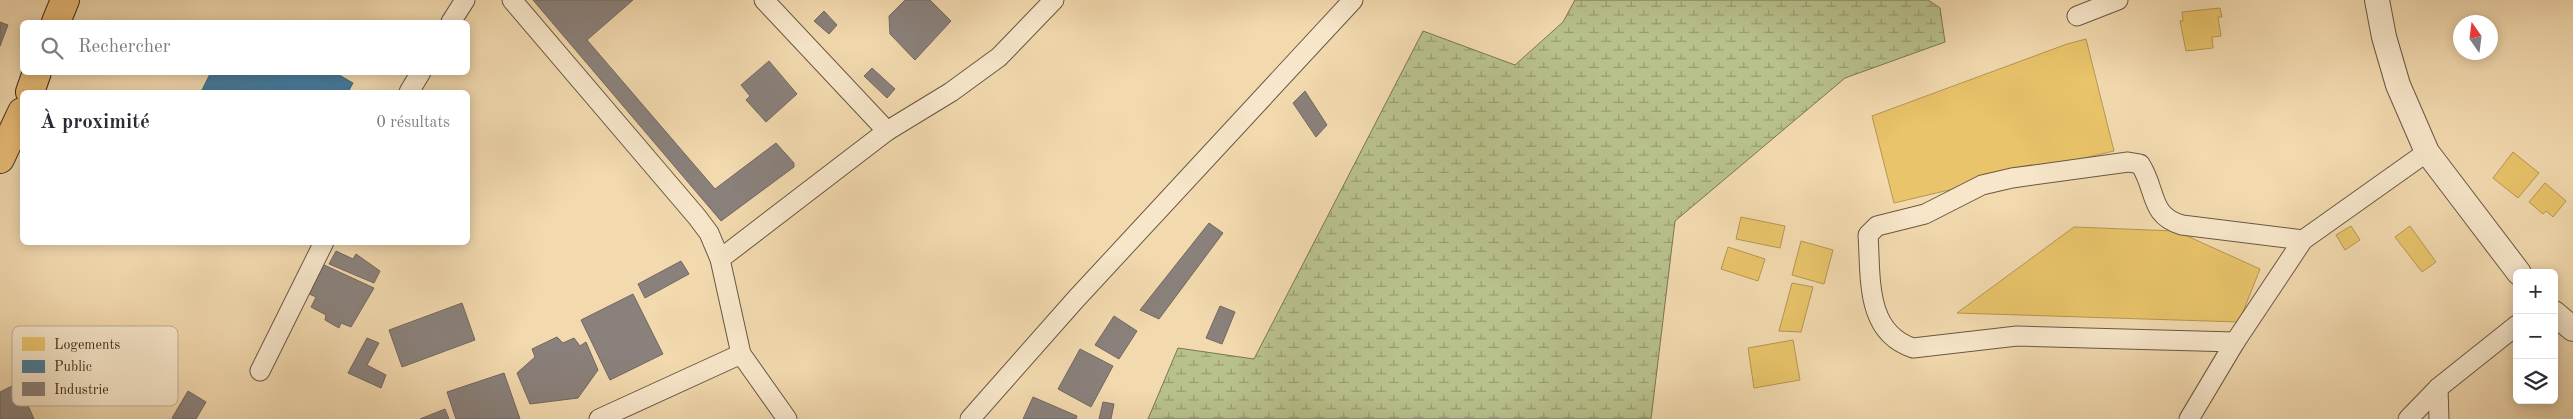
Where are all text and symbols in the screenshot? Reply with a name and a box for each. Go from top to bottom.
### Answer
north arrow [2453,15,2498,60]
search box [20,20,470,75]
icon: search [38,34,66,62]
text: Rechercher [78,38,171,57]
text: À proximité [40,112,150,133]
text: 0 résultats [376,115,450,131]
map controls [2513,269,2558,404]
button: + [2513,269,2558,314]
button: − [2513,314,2558,359]
legend [12,326,178,406]
text: Logements [54,338,120,352]
button: layers [2513,359,2558,404]
text: Public [54,360,92,374]
text: Industrie [54,383,109,397]

